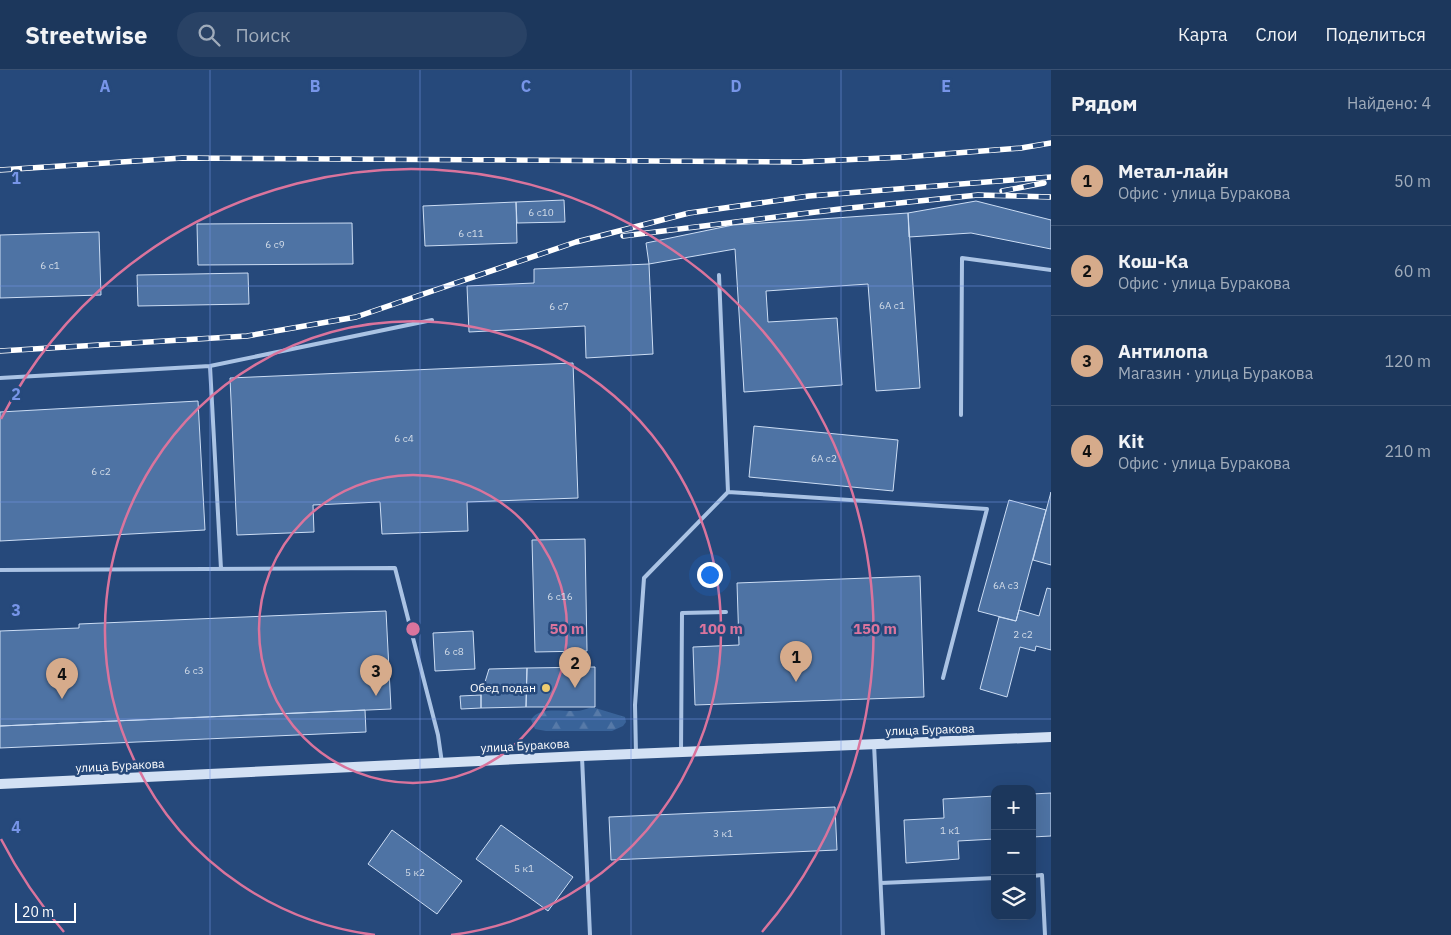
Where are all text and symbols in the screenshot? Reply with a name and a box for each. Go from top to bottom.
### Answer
search box [177,12,527,57]
text: Streetwise [25,19,147,51]
icon: search [195,21,223,49]
text: Поиск [235,23,290,47]
text: Карта [1178,23,1228,46]
text: Слои [1256,23,1298,46]
text: Поделиться [1326,23,1426,46]
text: A [100,76,111,96]
text: B [310,76,321,96]
text: C [521,76,531,96]
text: D [730,76,742,96]
text: E [941,76,951,96]
text: Рядом [1071,89,1138,117]
text: Найдено: 4 [1347,93,1431,113]
text: Метал-лайн [1118,159,1229,183]
text: 1 [11,168,21,188]
text: 1 [1082,171,1092,191]
text: 50 m [1394,171,1431,191]
text: Офис · улица Буракова [1118,183,1290,203]
house number: 6 с10 [528,206,554,219]
house number: 6 с11 [458,227,484,240]
house number: 6 с9 [265,238,285,251]
text: Кош-Ка [1118,249,1189,273]
house number: 6 с1 [40,259,60,272]
text: 2 [1082,261,1092,281]
text: 60 m [1394,261,1431,281]
text: Офис · улица Буракова [1118,273,1290,293]
house number: 6А с1 [879,299,905,312]
house number: 6 с7 [549,300,569,313]
text: Антилопа [1118,339,1208,363]
text: 3 [1082,351,1092,371]
text: 120 m [1384,351,1431,371]
text: Магазин · улица Буракова [1118,363,1313,383]
text: 2 [11,384,21,404]
text: Kit [1118,429,1144,453]
house number: 6 с4 [394,432,414,445]
text: 4 [1082,441,1092,461]
text: 210 m [1384,441,1431,461]
house number: 6А с2 [811,452,837,465]
text: Офис · улица Буракова [1118,453,1290,473]
house number: 6 с2 [91,465,111,478]
your location [697,562,723,588]
house number: 6А с3 [993,579,1019,592]
house number: 6 с16 [547,590,573,603]
text: 3 [11,600,21,620]
text: 50 m [550,619,584,638]
text: 100 m [699,619,743,638]
text: 150 m [853,619,897,638]
centre of rings [404,620,422,638]
house number: 2 с2 [1013,628,1033,641]
pin: 1 [780,641,812,682]
house number: 6 с8 [444,645,464,658]
pin: 2 [559,647,591,688]
pin: 3 [360,655,392,696]
pin: 4 [46,658,78,699]
house number: 6 с3 [184,664,204,677]
place label: Обед подан [470,680,536,695]
marker: Обед подан [540,682,552,694]
street label: улица Буракова [885,720,975,739]
street label: улица Буракова [480,736,570,755]
street label: улица Буракова [75,756,165,775]
map controls [991,785,1036,920]
button: + [991,785,1036,830]
text: 4 [11,817,21,837]
house number: 1 к1 [940,824,960,837]
house number: 3 к1 [713,827,733,840]
button: − [991,830,1036,875]
house number: 5 к1 [514,862,534,875]
house number: 5 к2 [405,866,425,879]
button: layers [991,875,1036,920]
scale bar [15,900,76,923]
text: 20 m [22,903,54,921]

